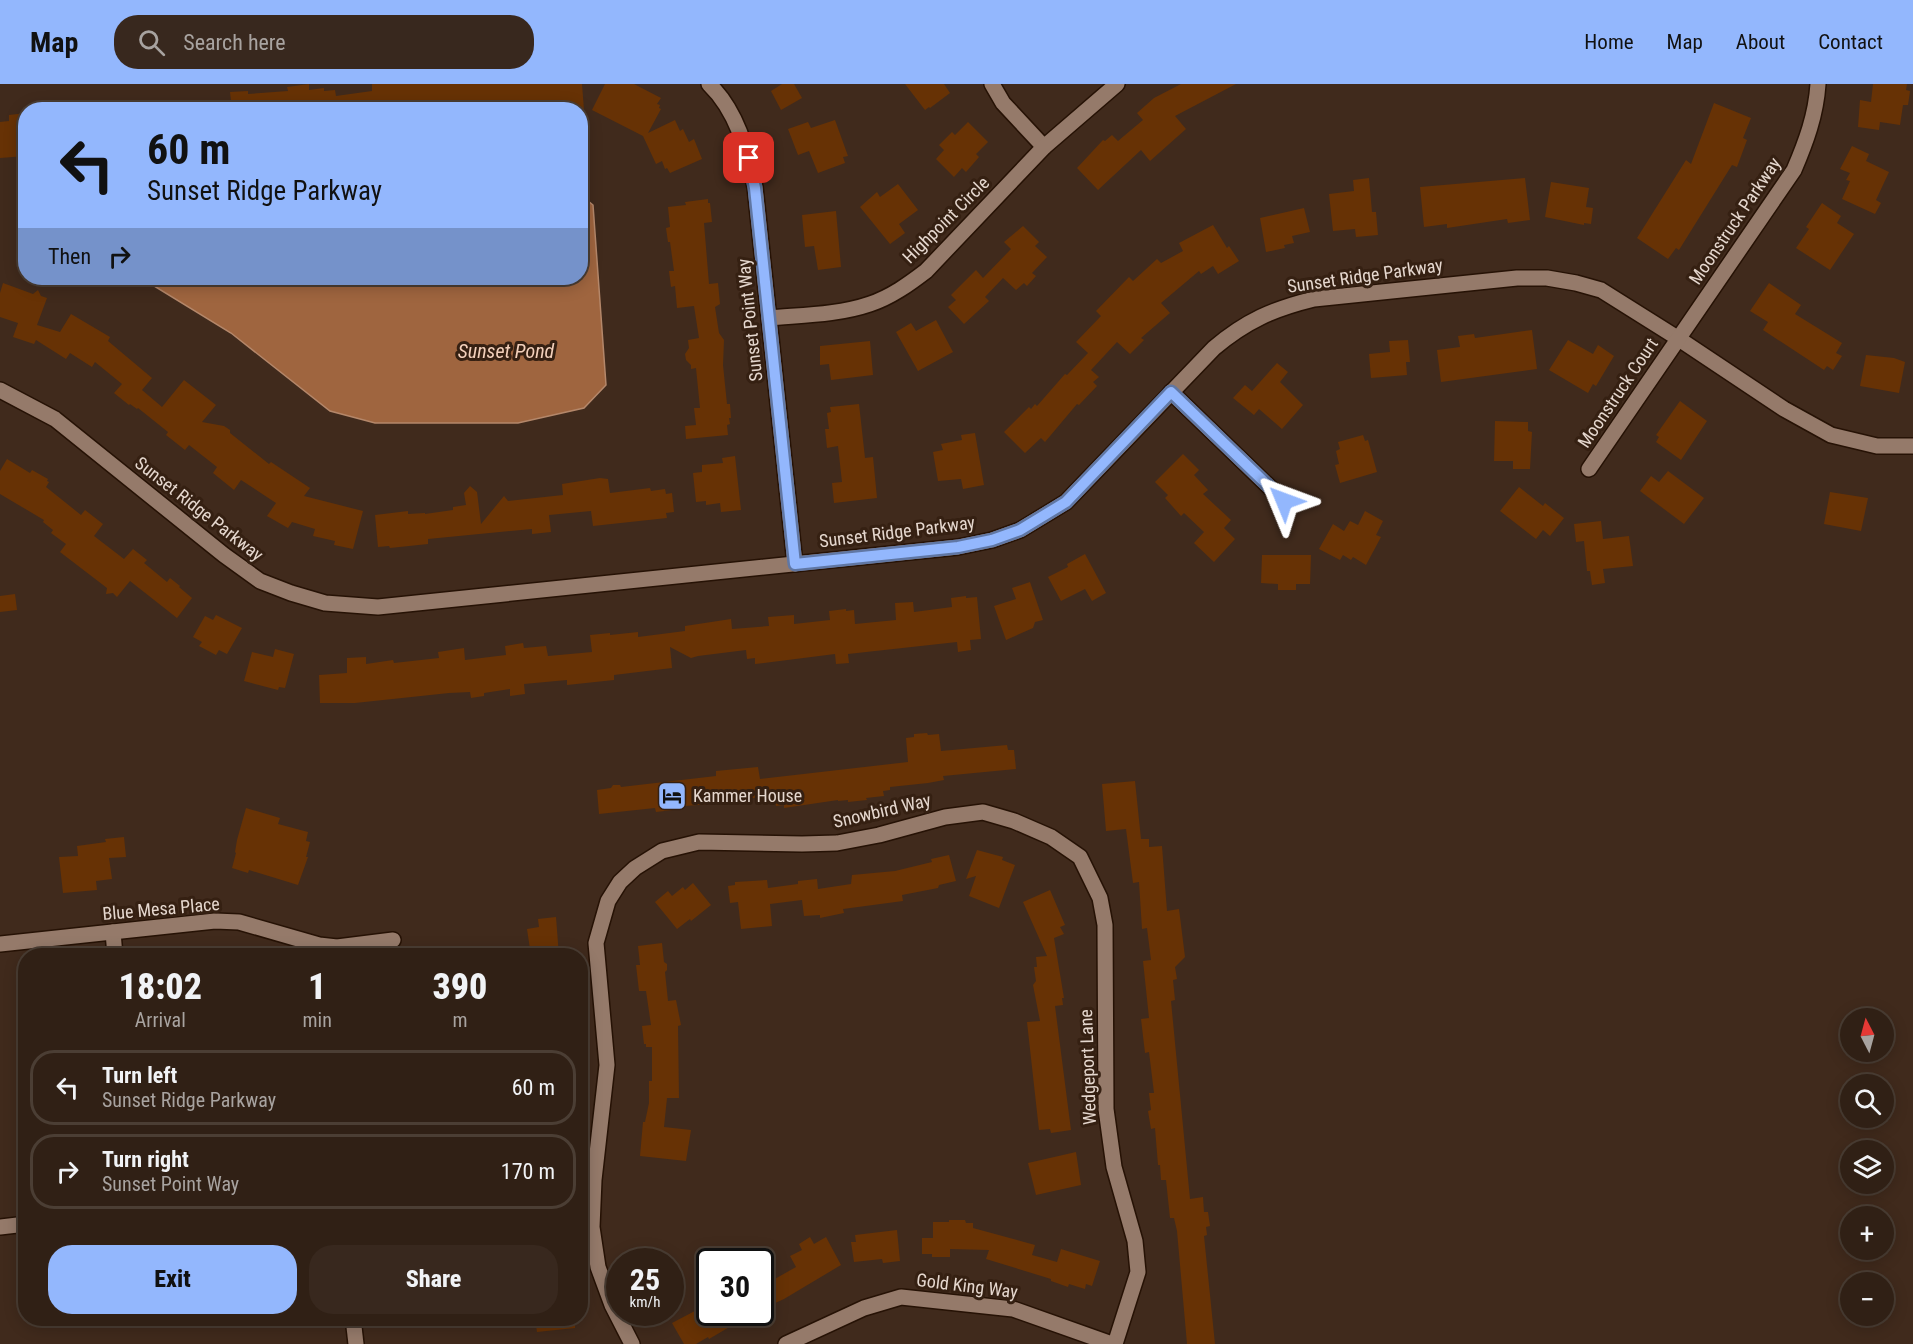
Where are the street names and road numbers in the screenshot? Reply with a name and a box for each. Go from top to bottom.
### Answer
street label: Moonstruck Parkway [1684,153,1785,288]
street label: Highpoint Circle [898,172,993,267]
street label: Sunset Ridge Parkway [1286,254,1444,297]
street label: Sunset Point Way [733,257,766,383]
street label: Moonstruck Court [1573,334,1662,452]
street label: Sunset Ridge Parkway [131,452,268,565]
street label: Sunset Ridge Parkway [818,511,976,551]
street label: Snowbird Way [831,789,933,832]
street label: Blue Mesa Place [101,893,220,924]
street label: Wedgeport Lane [1075,1009,1100,1125]
street label: Gold King Way [915,1269,1019,1302]

